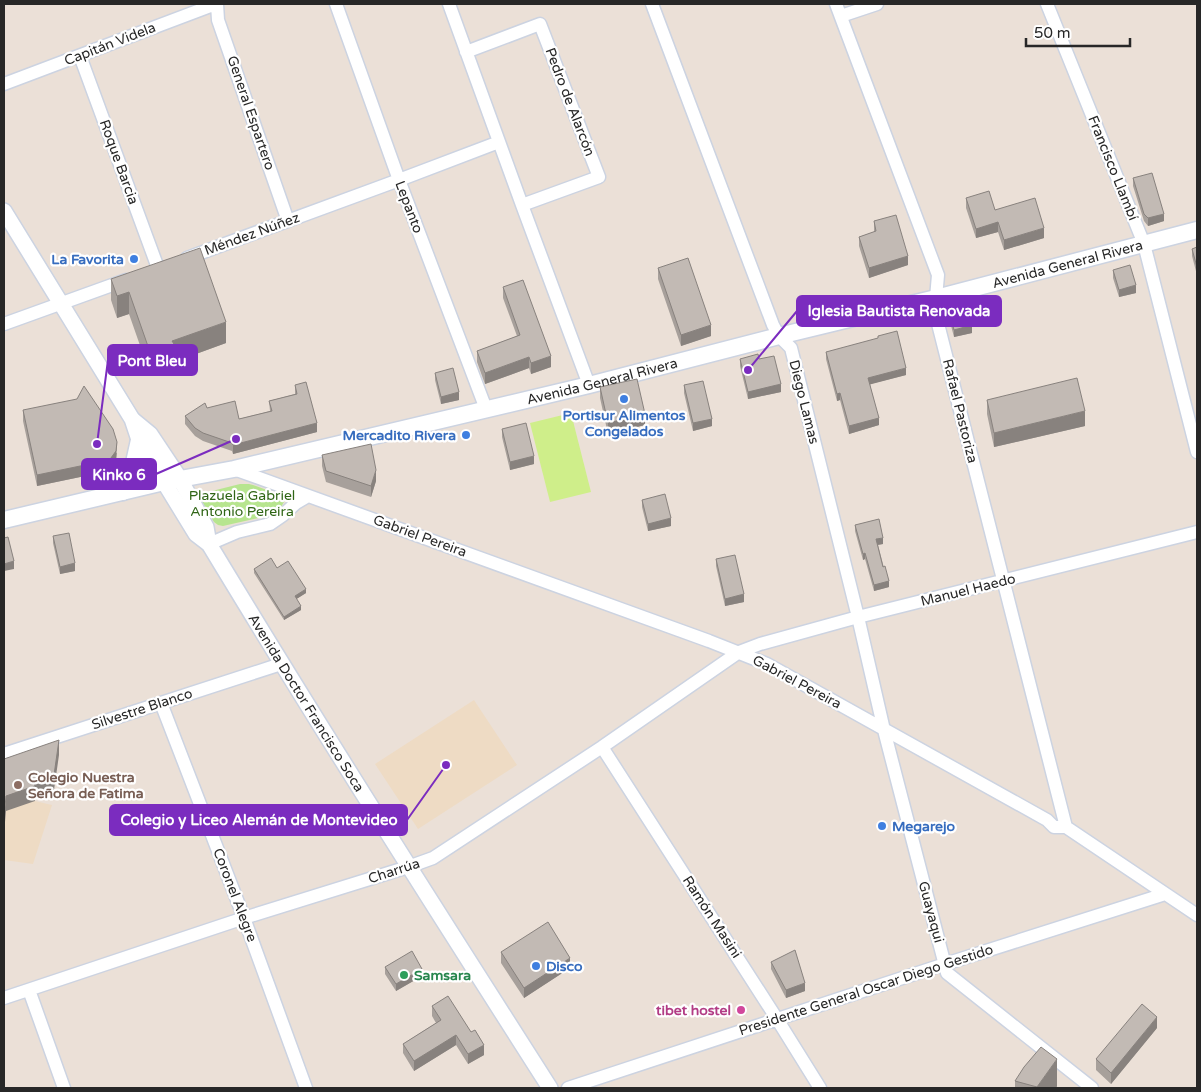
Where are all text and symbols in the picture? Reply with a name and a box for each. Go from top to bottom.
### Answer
scale bar [1026,15,1130,47]
street label: Capitán Videla [62,19,158,69]
text: 50 m [1034,24,1071,42]
street label: Pedro de Alarcón [541,45,599,159]
street label: General Espartero [223,54,279,172]
street label: Francisco Llambí [1084,113,1142,223]
street label: Roque Barcia [96,117,142,207]
street label: Lepanto [391,178,427,236]
street label: Méndez Núñez [202,209,302,259]
street label: Avenida General Rivera [990,236,1145,292]
place label: La Favorita [51,251,124,268]
marker: La Favorita [128,253,140,265]
callout: Iglesia Bautista Renovada [797,296,1001,326]
text: Iglesia Bautista Renovada [807,302,991,321]
callout: Pont Bleu [108,345,197,375]
text: Pont Bleu [117,352,187,370]
street label: Avenida General Rivera [525,354,679,408]
street label: Rafael Pastoriza [939,357,981,465]
street label: Diego Lamas [785,358,823,446]
marker: Portisur Alimentos Congelados [618,393,630,405]
place label: Portisur Alimentos Congelados [562,407,686,440]
place label: Mercadito Rivera [343,427,456,444]
marker: Mercadito Rivera [460,429,472,441]
callout: Kinko 6 [82,459,156,489]
text: Kinko 6 [92,466,146,484]
park label: Plazuela Gabriel Antonio Pereira [189,487,295,520]
street label: Gabriel Pereira [371,511,469,561]
street label: Manuel Haedo [919,570,1017,610]
street label: Avenida Doctor Francisco Soca [245,611,368,795]
street label: Gabriel Pereira [750,651,844,713]
street label: Silvestre Blanco [90,685,194,733]
place label: Colegio Nuestra Señora de Fatima [28,769,144,802]
marker: Colegio Nuestra Señora de Fatima [12,779,24,791]
callout: Colegio y Liceo Alemán de Montevideo [110,805,407,835]
text: Colegio y Liceo Alemán de Montevideo [120,811,398,830]
place label: Megarejo [892,818,956,835]
marker: Megarejo [876,820,888,832]
street label: Coronel Alegre [209,846,261,944]
street label: Charrúa [366,855,422,887]
street label: Ramón Masini [679,873,745,961]
street label: Guayaqui [915,879,947,945]
street label: Presidente General Oscar Diego Gestido [737,941,995,1039]
place label: Disco [546,958,583,975]
marker: Disco [530,960,542,972]
place label: Samsara [414,967,471,984]
marker: Samsara [398,969,410,981]
place label: tibet hostel [655,1002,731,1019]
marker: tibet hostel [735,1004,747,1016]

